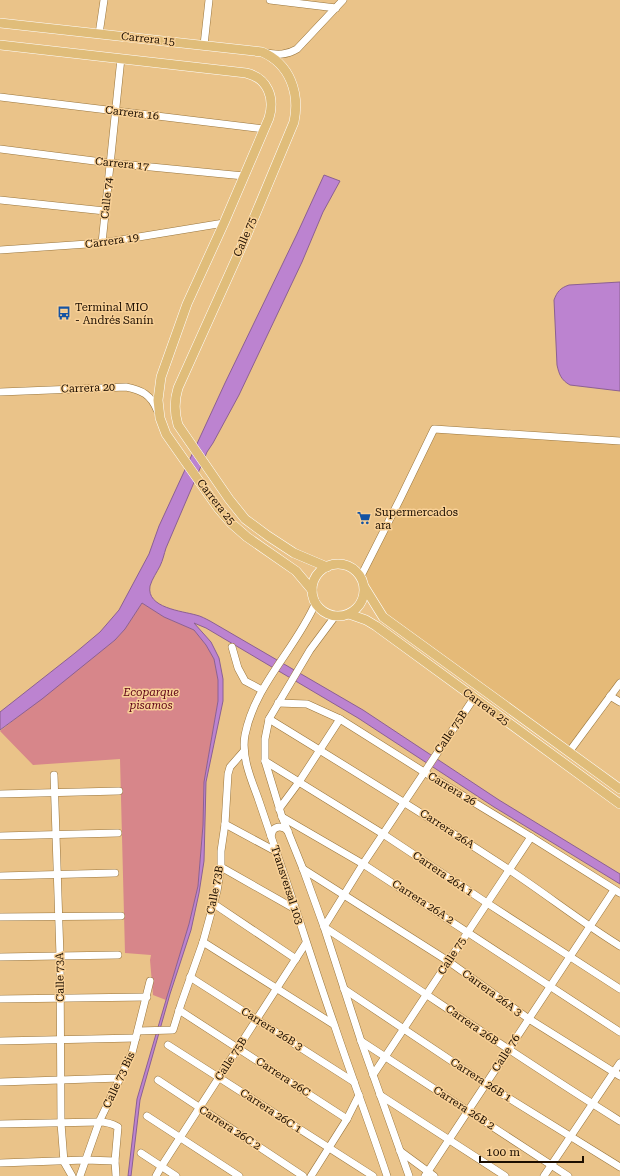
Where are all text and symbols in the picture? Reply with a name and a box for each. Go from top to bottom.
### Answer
street label: Carrera 15 [120,30,176,48]
street label: Carrera 16 [104,103,160,123]
street label: Carrera 17 [94,155,150,173]
street label: Calle 74 [98,176,116,219]
street label: Calle 75 [231,215,259,259]
street label: Carrera 19 [84,231,140,251]
place label: Terminal MIO - Andrés Sanín [75,301,154,327]
bus stop icon: Terminal MIO - Andrés Sanín [56,305,72,321]
street label: Carrera 20 [61,381,115,395]
street label: Carrera 25 [194,477,238,527]
place label: Supermercados ara [375,506,458,532]
supermarket icon: Supermercados ara [356,510,372,526]
park label: Ecoparque pisamos [122,686,179,712]
street label: Carrera 25 [460,686,512,728]
street label: Calle 75B [432,708,470,756]
street label: Carrera 26 [425,769,479,809]
street label: Carrera 26A [417,807,477,851]
street label: Transversal 103 [268,844,306,926]
street label: Carrera 26A 1 [410,849,476,899]
street label: Calle 73B [204,865,226,915]
street label: Carrera 26A 2 [390,877,456,927]
street label: Calle 75 [435,935,469,977]
street label: Calle 73A [53,952,67,1002]
street label: Carrera 26A 3 [459,967,525,1019]
street label: Carrera 26B [443,1002,501,1048]
street label: Carrera 26B 3 [239,1005,305,1053]
street label: Calle 76 [489,1032,523,1074]
street label: Calle 75B [212,1035,250,1083]
street label: Calle 73 Bis [100,1050,138,1110]
street label: Carrera 26C [253,1055,313,1099]
street label: Carrera 26B 1 [448,1055,514,1105]
street label: Carrera 26B 2 [431,1083,497,1133]
street label: Carrera 26C 1 [238,1086,304,1136]
street label: Carrera 26C 2 [197,1103,263,1153]
scale bar [480,1138,583,1164]
text: 100 m [486,1145,520,1159]

